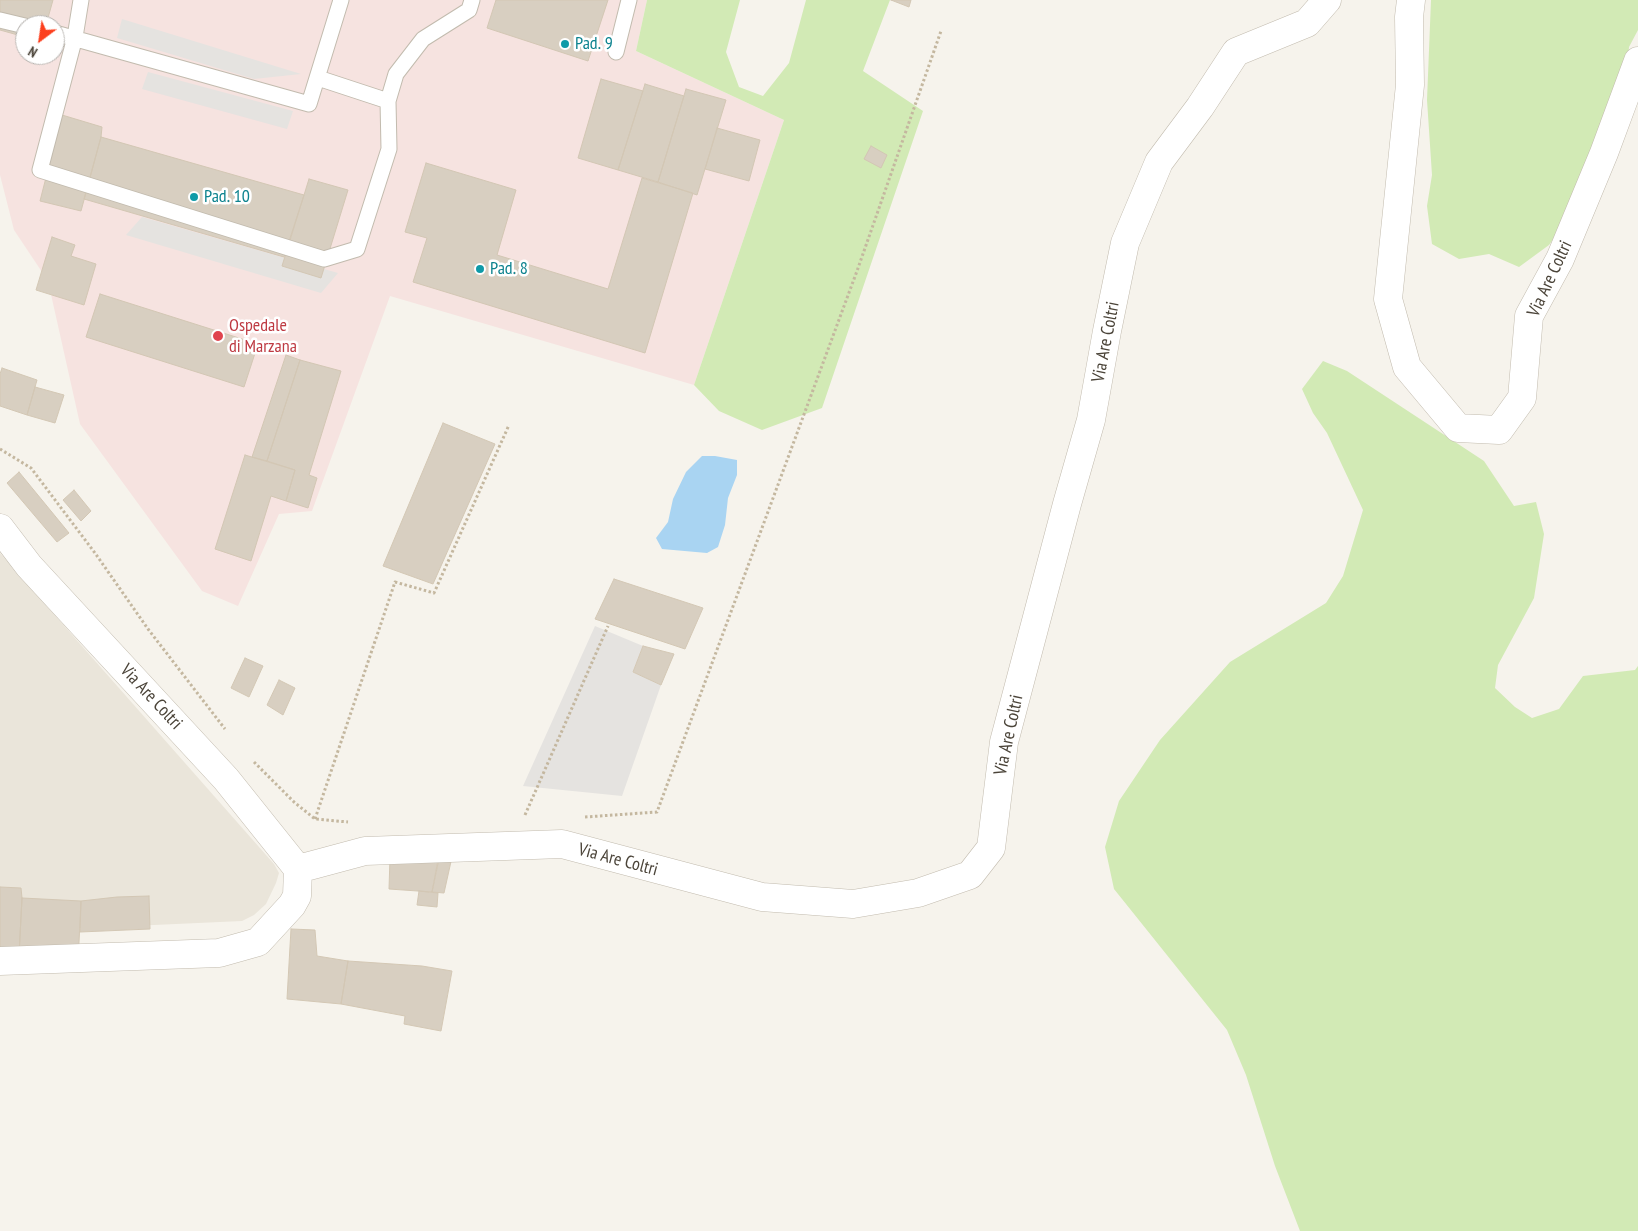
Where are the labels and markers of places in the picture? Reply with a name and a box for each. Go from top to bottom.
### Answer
place label: Pad. 9 [575,33,613,55]
marker: Pad. 9 [559,38,571,50]
place label: Pad. 10 [204,186,250,208]
marker: Pad. 10 [188,191,200,203]
place label: Pad. 8 [490,258,528,280]
marker: Pad. 8 [474,263,486,275]
place label: Ospedale di Marzana [229,315,297,358]
marker: Ospedale di Marzana [211,329,225,343]

